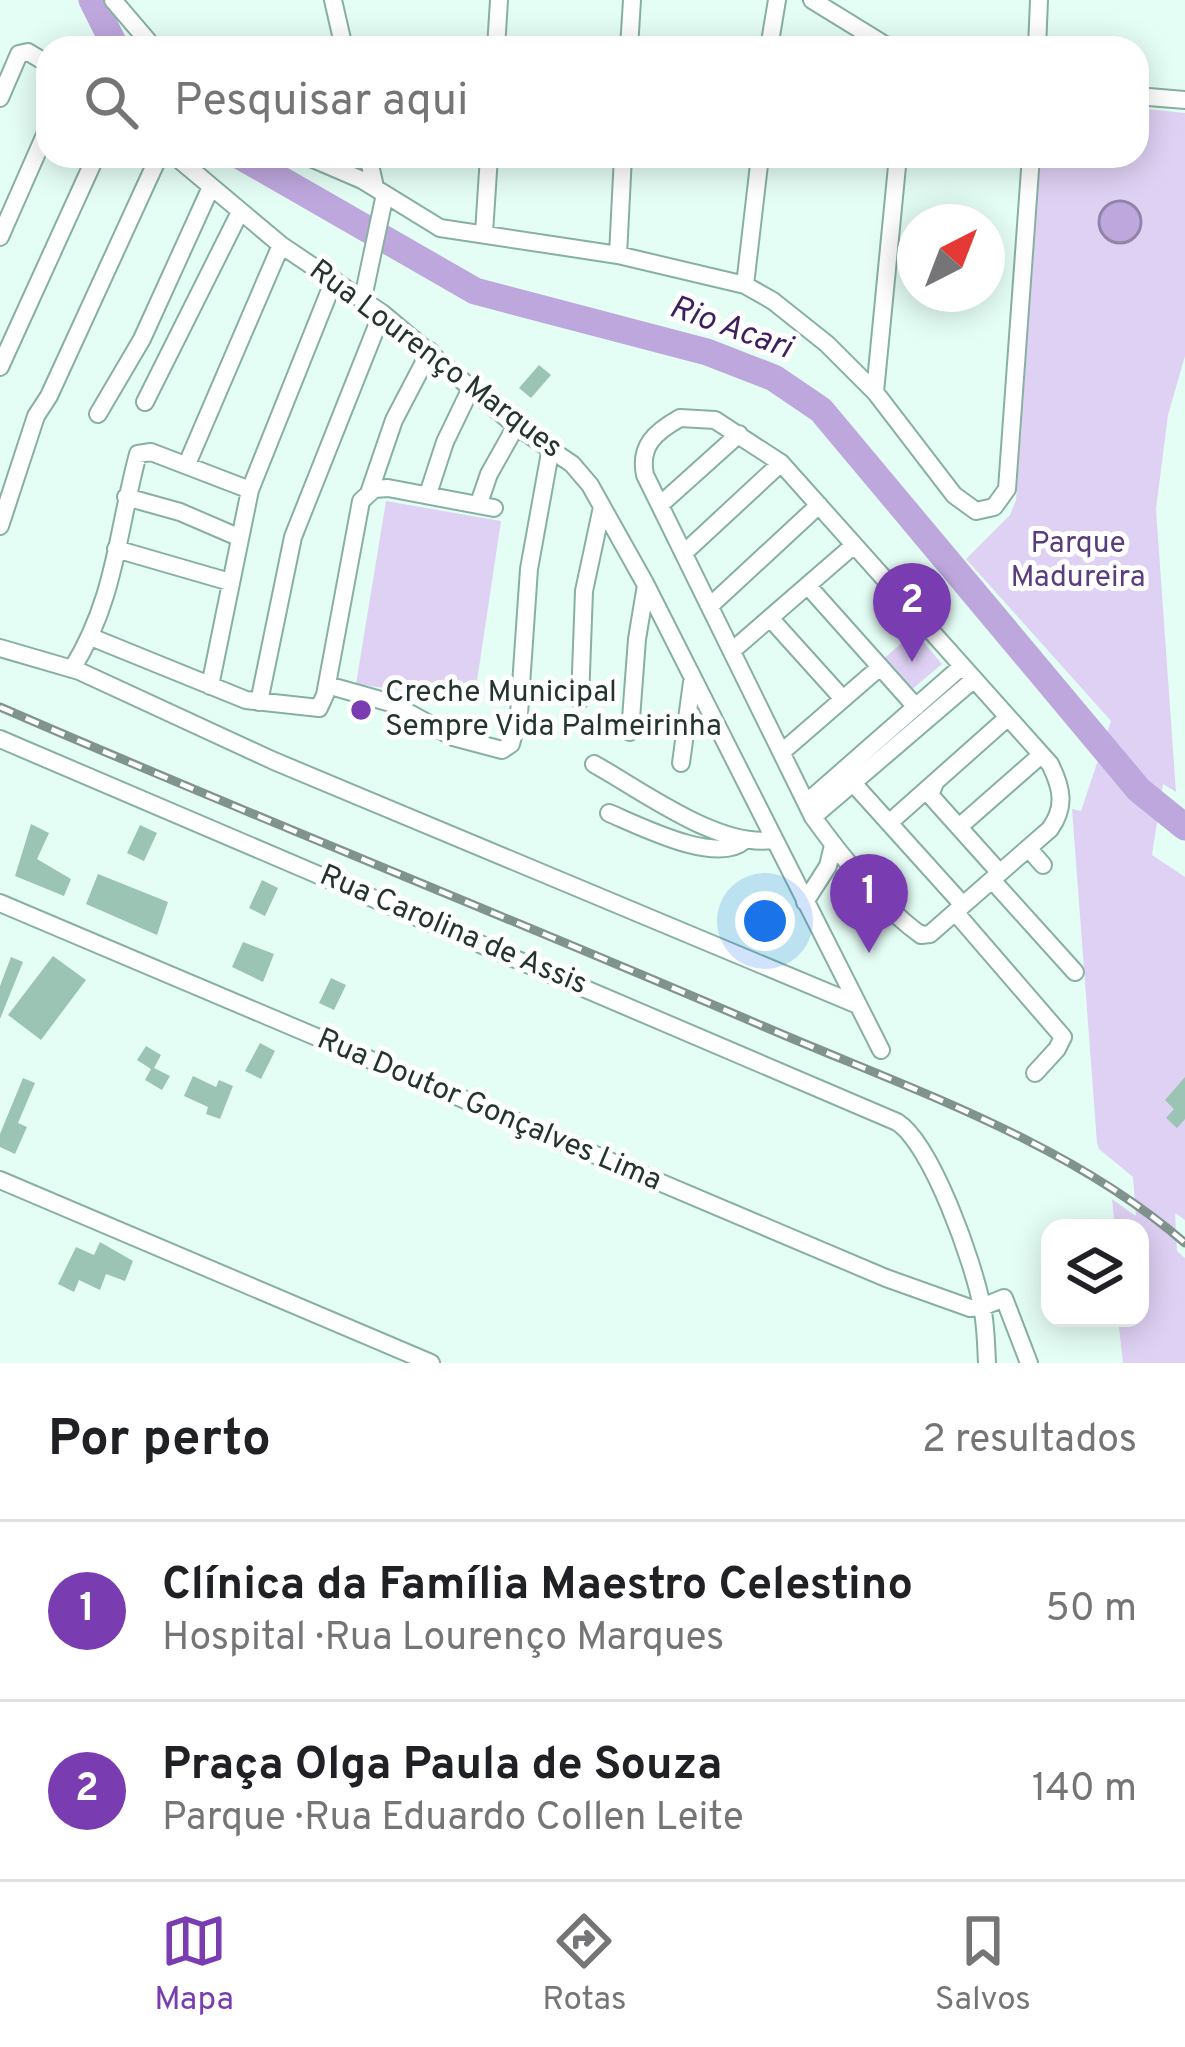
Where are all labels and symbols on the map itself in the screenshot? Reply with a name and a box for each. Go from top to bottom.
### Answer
north arrow [897,204,1005,312]
street label: Rua Lourenço Marques [301,253,569,467]
water label: Rio Acari [663,288,799,371]
park label: Parque Madureira [1011,526,1145,597]
pin: 2 [873,563,951,662]
place label: Creche Municipal Sempre Vida Palmeirinha [385,675,722,746]
marker: Creche Municipal Sempre Vida Palmeirinha [348,697,374,723]
pin: 1 [830,854,908,953]
street label: Rua Carolina de Assis [314,858,592,1004]
your location [735,891,795,951]
street label: Rua Doutor Gonçalves Lima [311,1022,667,1200]

